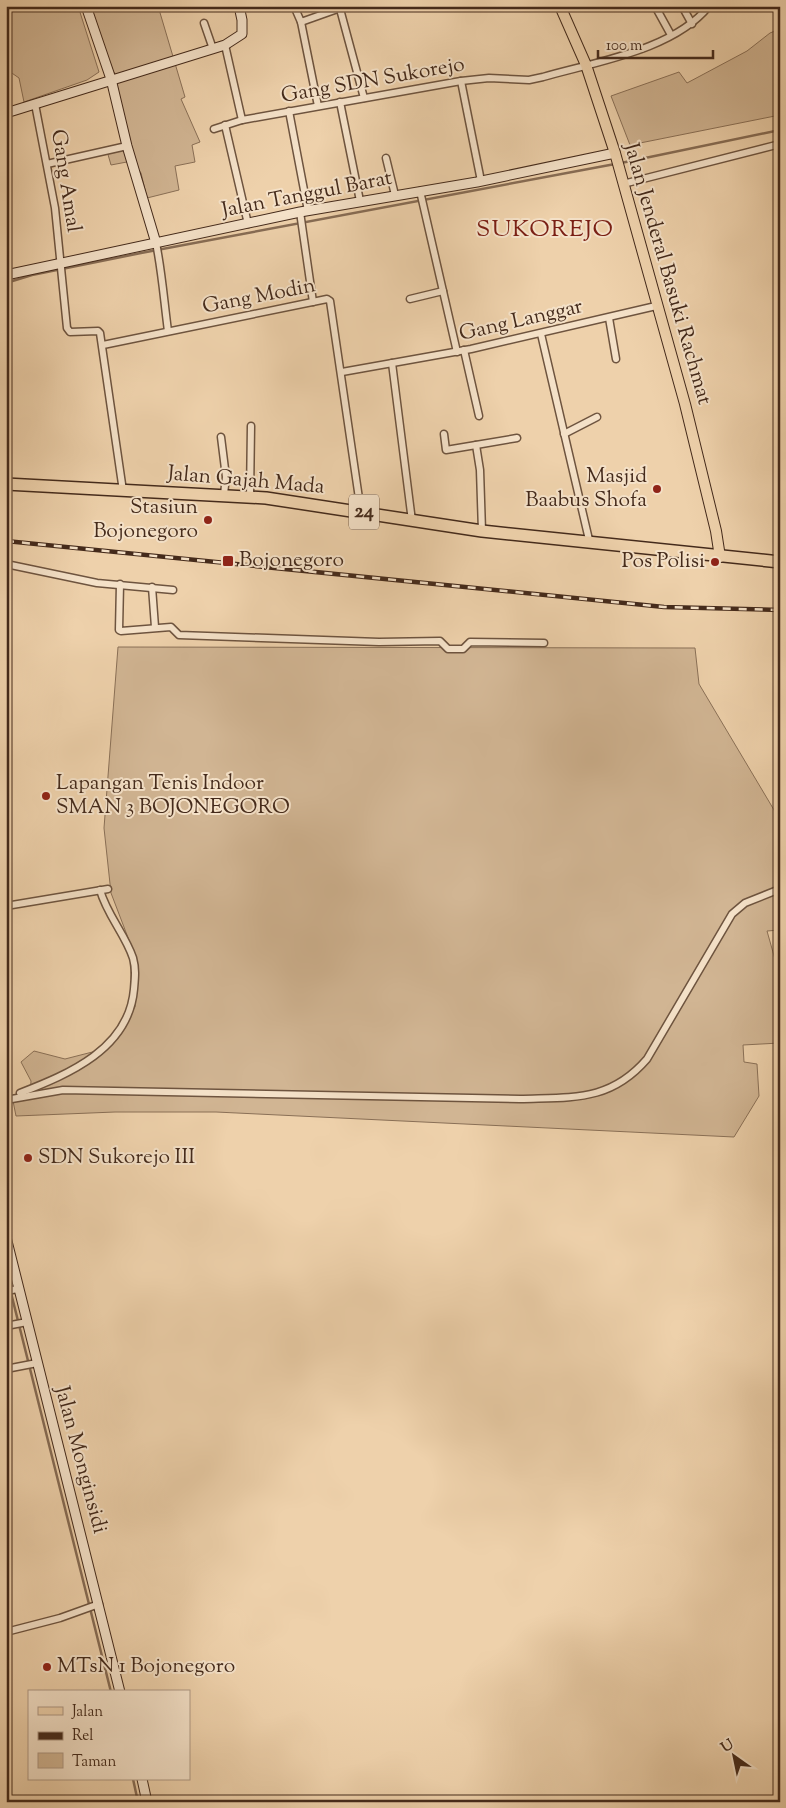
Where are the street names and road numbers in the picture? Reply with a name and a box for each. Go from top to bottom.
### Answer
street label: Gang SDN Sukorejo [279,50,467,112]
street label: Gang Amal [42,127,88,235]
street label: Jalan Jenderal Basuki Rachmat [615,139,719,408]
street label: Jalan Tanggul Barat [218,164,395,226]
street label: Gang Modin [200,271,318,323]
street label: Gang Langgar [456,292,586,350]
street label: Jalan Gajah Mada [165,459,326,503]
road number: 24 [349,494,379,530]
street label: Jalan Monginsidi [46,1382,114,1537]

